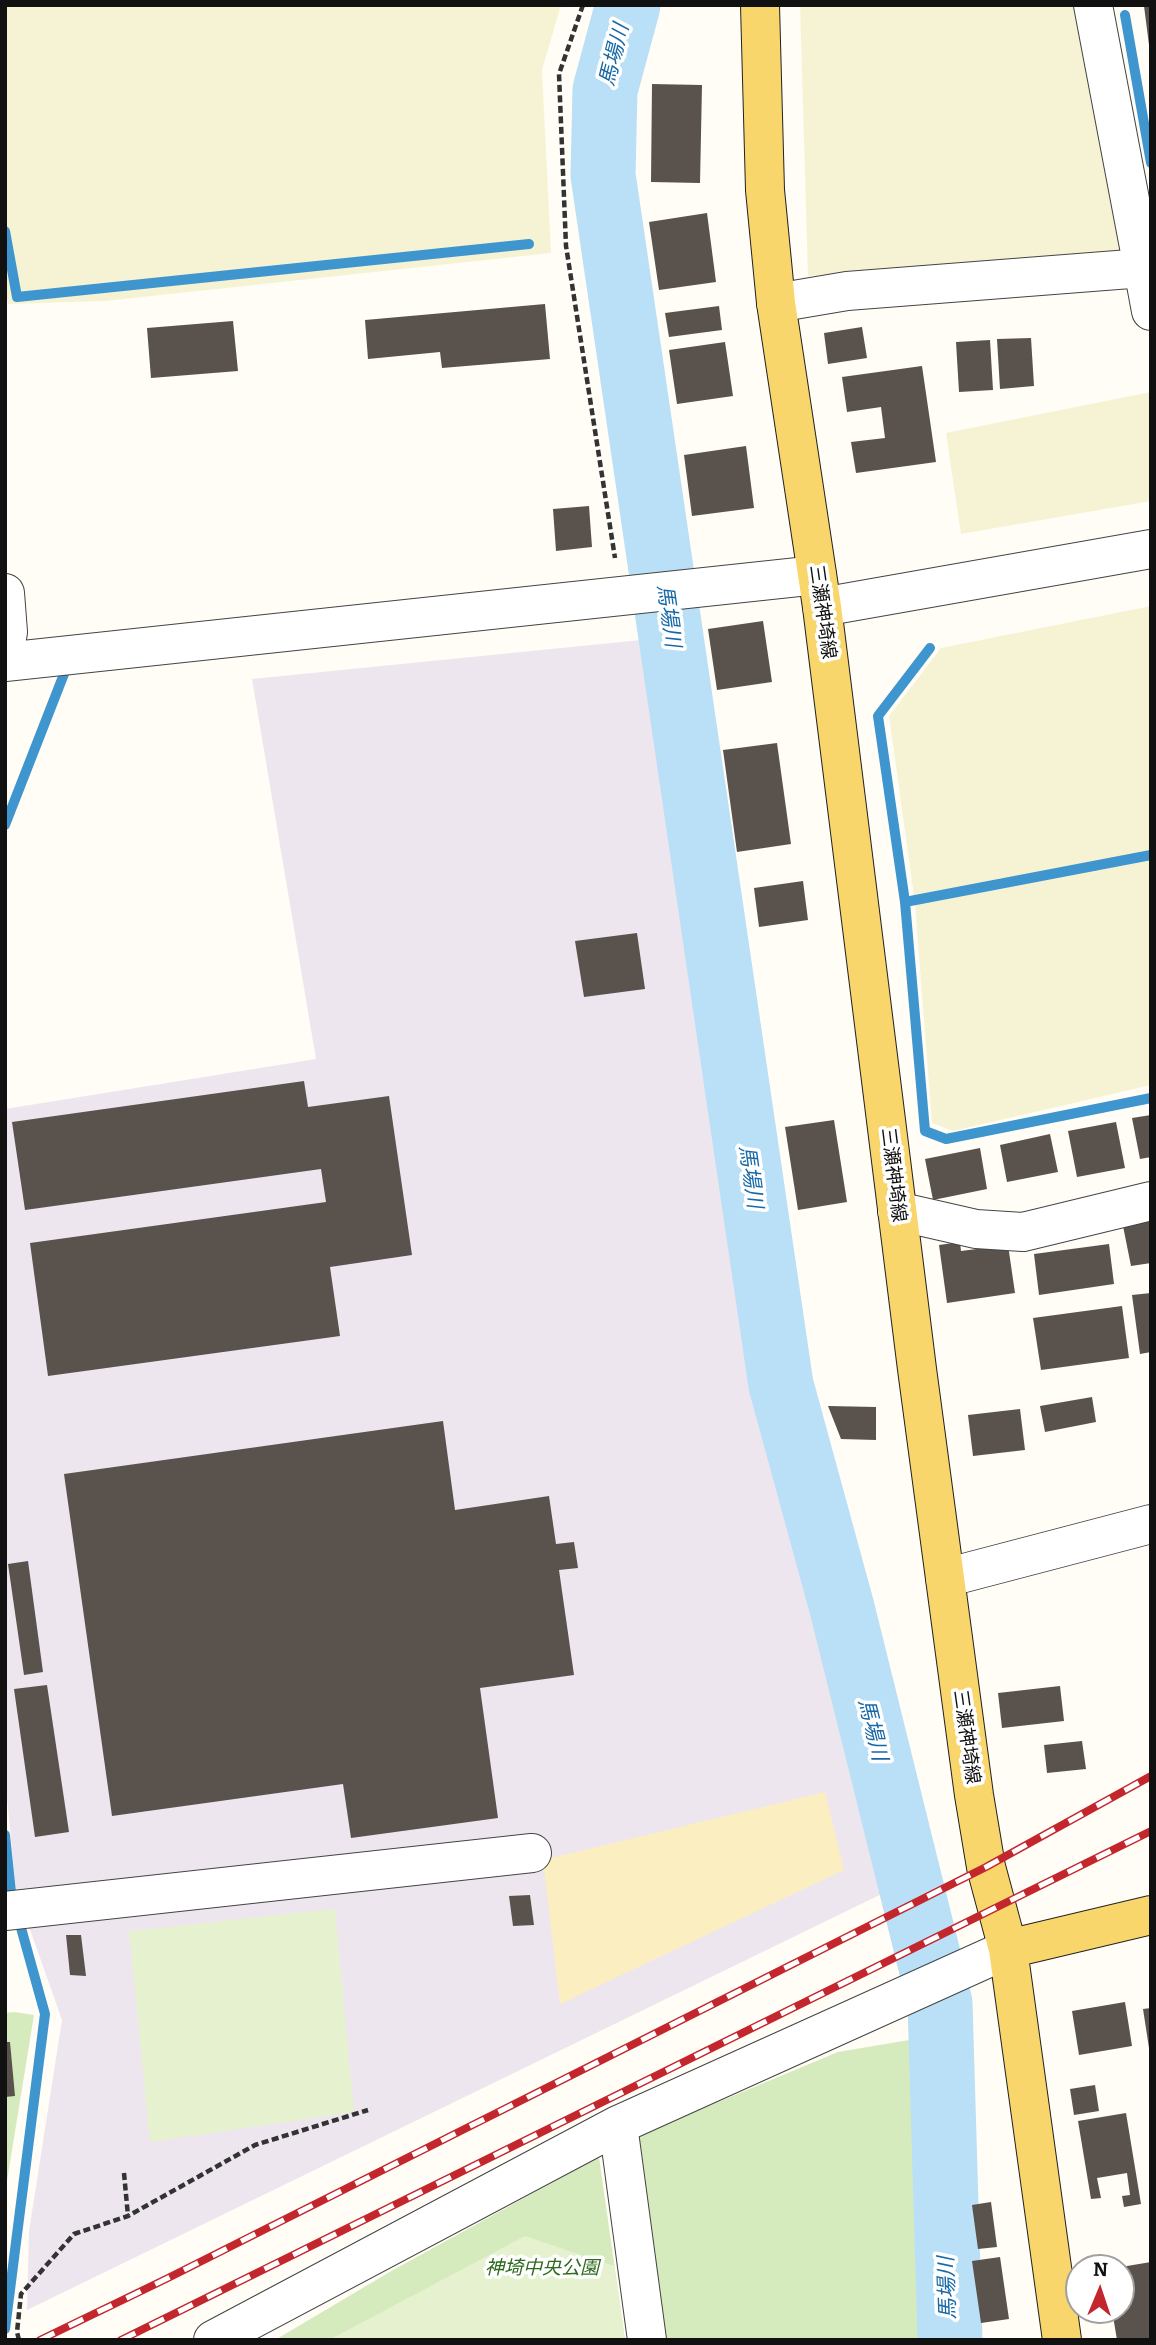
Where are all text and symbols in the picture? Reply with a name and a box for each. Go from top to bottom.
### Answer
water label: 馬場川 [595,21,635,89]
street label: 三瀬神埼線 [804,563,840,661]
water label: 馬場川 [651,583,685,649]
street label: 三瀬神埼線 [876,1126,910,1224]
water label: 馬場川 [733,1144,767,1210]
street label: 三瀬神埼線 [948,1688,984,1786]
water label: 馬場川 [852,1696,892,1764]
north arrow [1065,2254,1135,2324]
water label: 馬場川 [934,2256,962,2320]
park label: 神埼中央公園 [485,2258,599,2280]
text: N [1093,2258,1108,2281]

